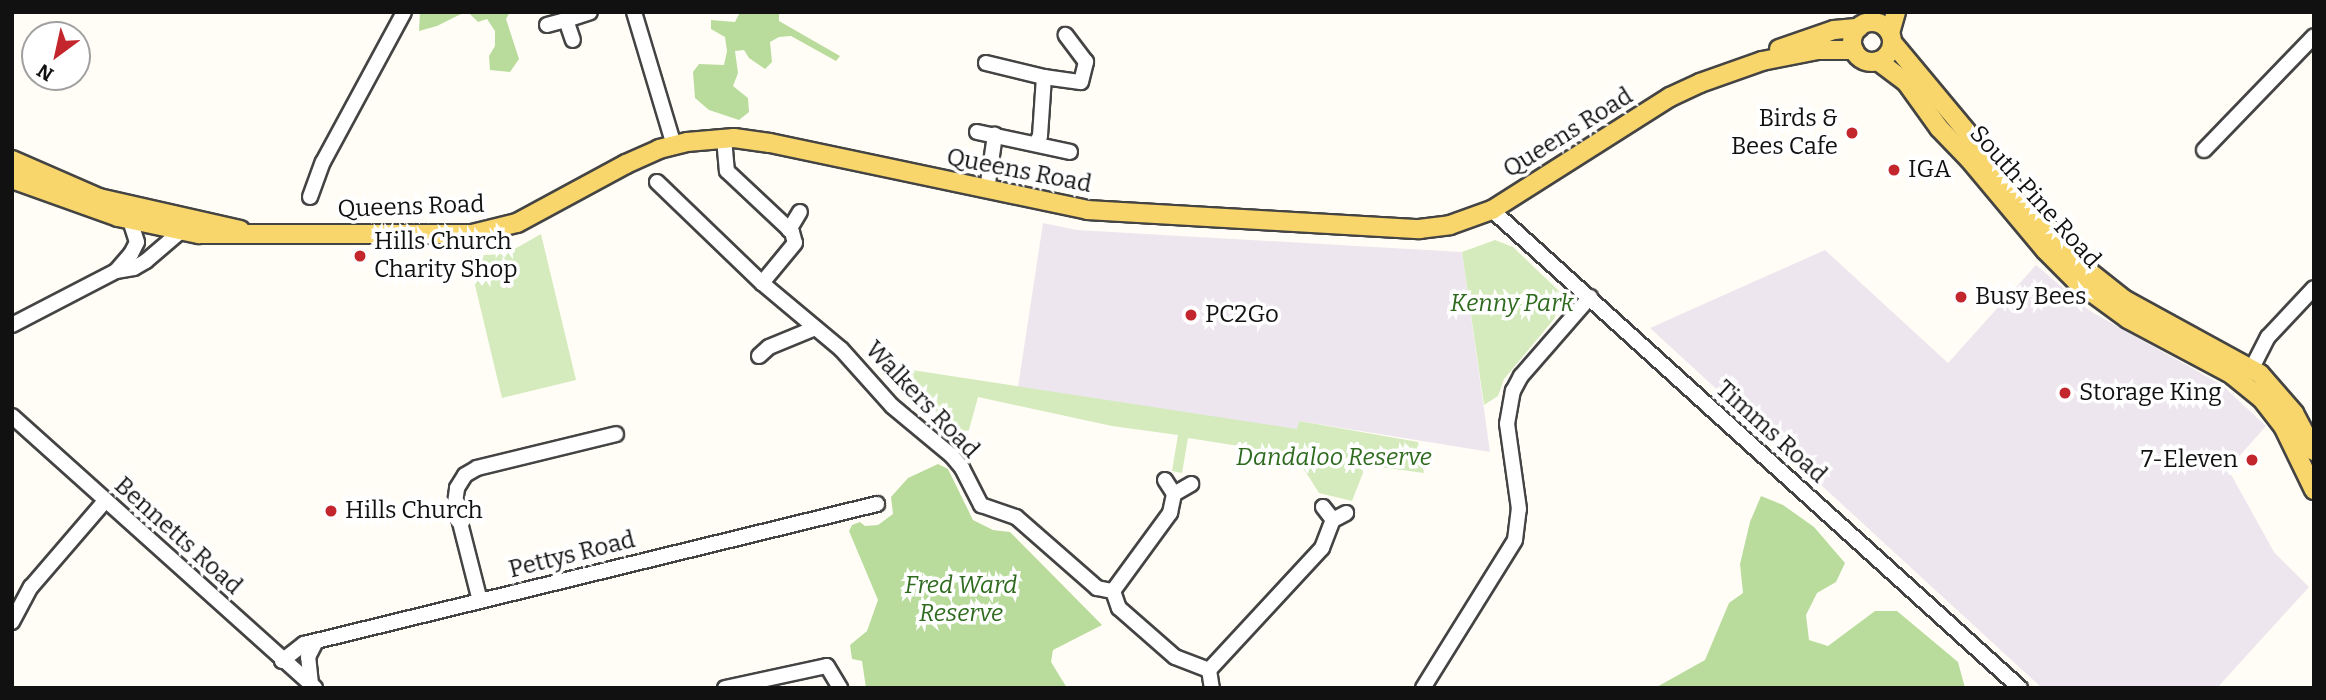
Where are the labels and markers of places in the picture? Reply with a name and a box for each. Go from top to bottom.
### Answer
place label: Birds & Bees Cafe [1731,105,1838,161]
marker: Birds & Bees Cafe [1844,125,1860,141]
place label: IGA [1908,156,1951,184]
marker: IGA [1886,162,1902,178]
place label: Hills Church Charity Shop [374,228,518,284]
marker: Hills Church Charity Shop [352,248,368,264]
place label: Busy Bees [1975,283,2086,311]
marker: Busy Bees [1953,289,1969,305]
place label: PC2Go [1205,301,1279,329]
marker: PC2Go [1183,307,1199,323]
place label: Storage King [2079,379,2222,407]
marker: Storage King [2057,385,2073,401]
place label: 7-Eleven [2141,446,2238,474]
marker: 7-Eleven [2244,452,2260,468]
place label: Hills Church [345,497,483,525]
marker: Hills Church [323,503,339,519]

